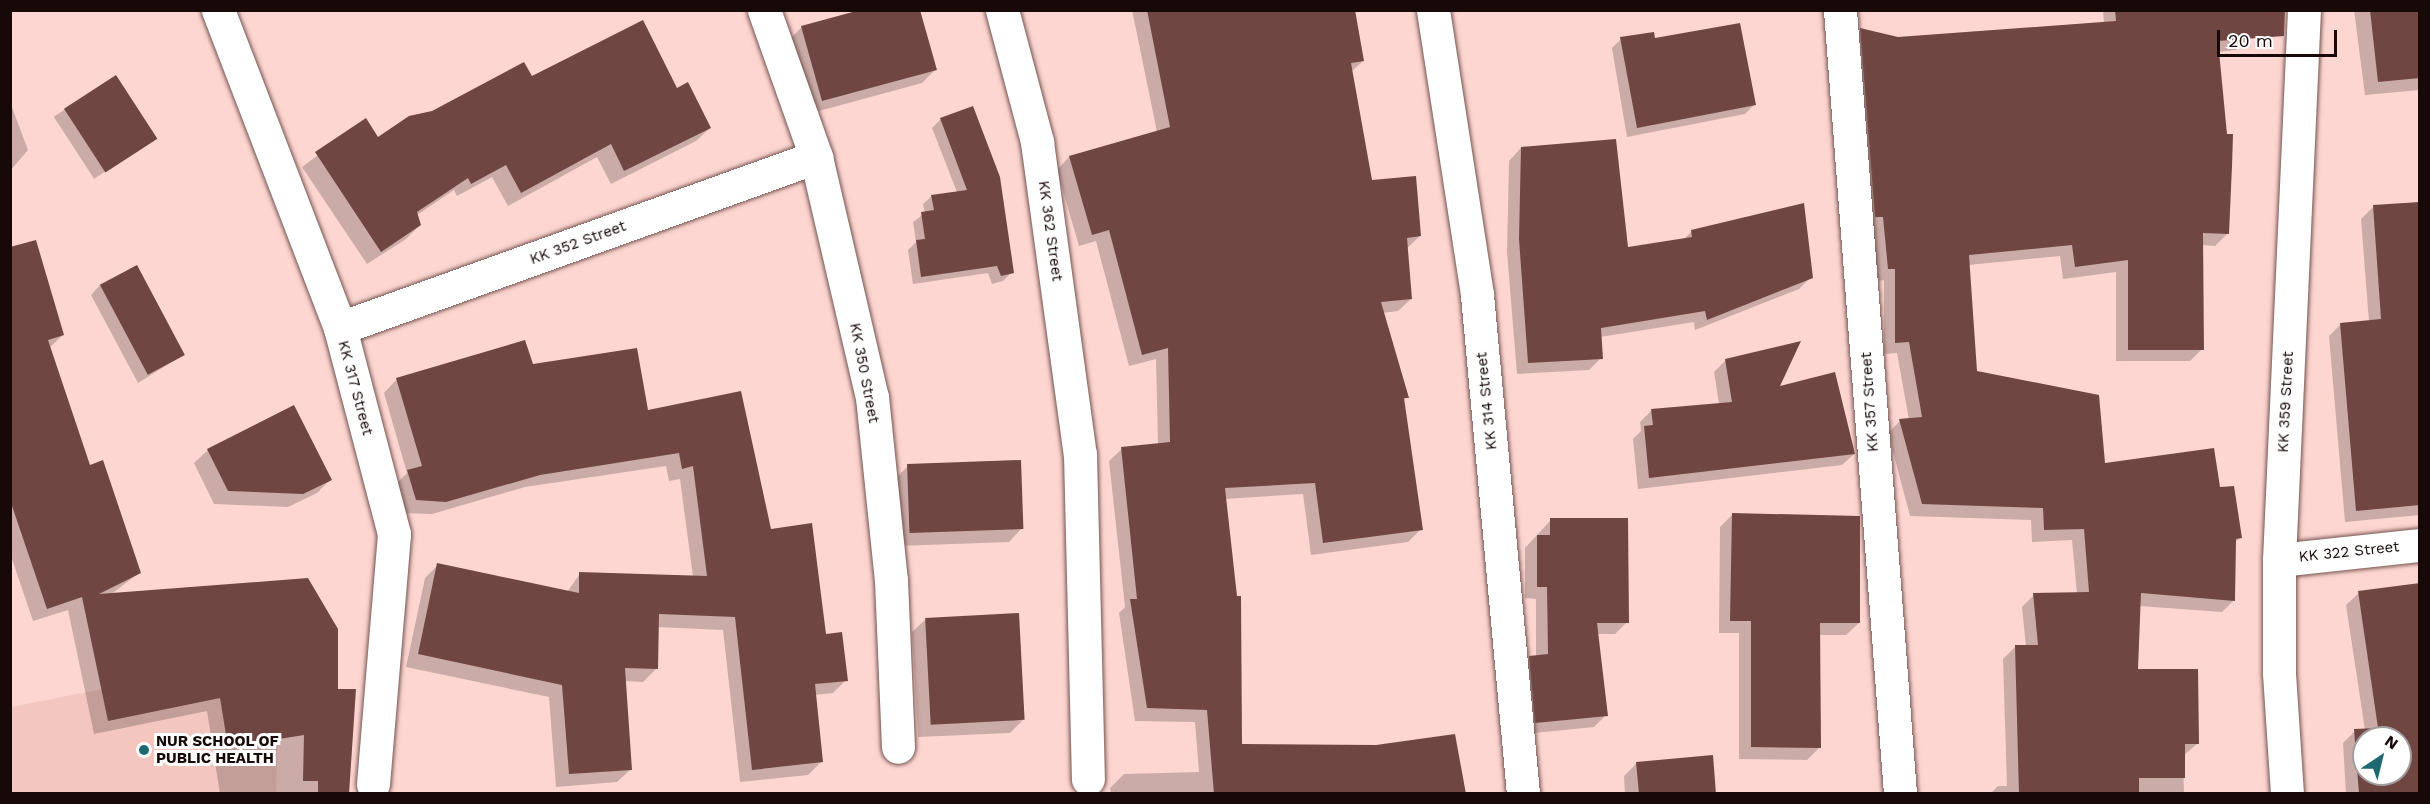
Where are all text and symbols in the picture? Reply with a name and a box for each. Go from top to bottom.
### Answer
scale bar [2220,18,2340,56]
text: 20 m [2228,30,2273,51]
street label: KK 362 Street [1034,179,1066,283]
street label: KK 352 Street [527,217,629,269]
street label: KK 350 Street [845,321,883,425]
street label: KK 317 Street [334,338,376,438]
street label: KK 314 Street [1473,351,1501,451]
street label: KK 357 Street [1858,351,1882,453]
street label: KK 359 Street [2274,351,2298,453]
street label: KK 322 Street [2298,538,2400,566]
north arrow [2352,726,2412,786]
text: N [2381,731,2402,754]
place label: NUR SCHOOL OF PUBLIC HEALTH [156,732,279,767]
marker: NUR SCHOOL OF PUBLIC HEALTH [137,743,151,757]

